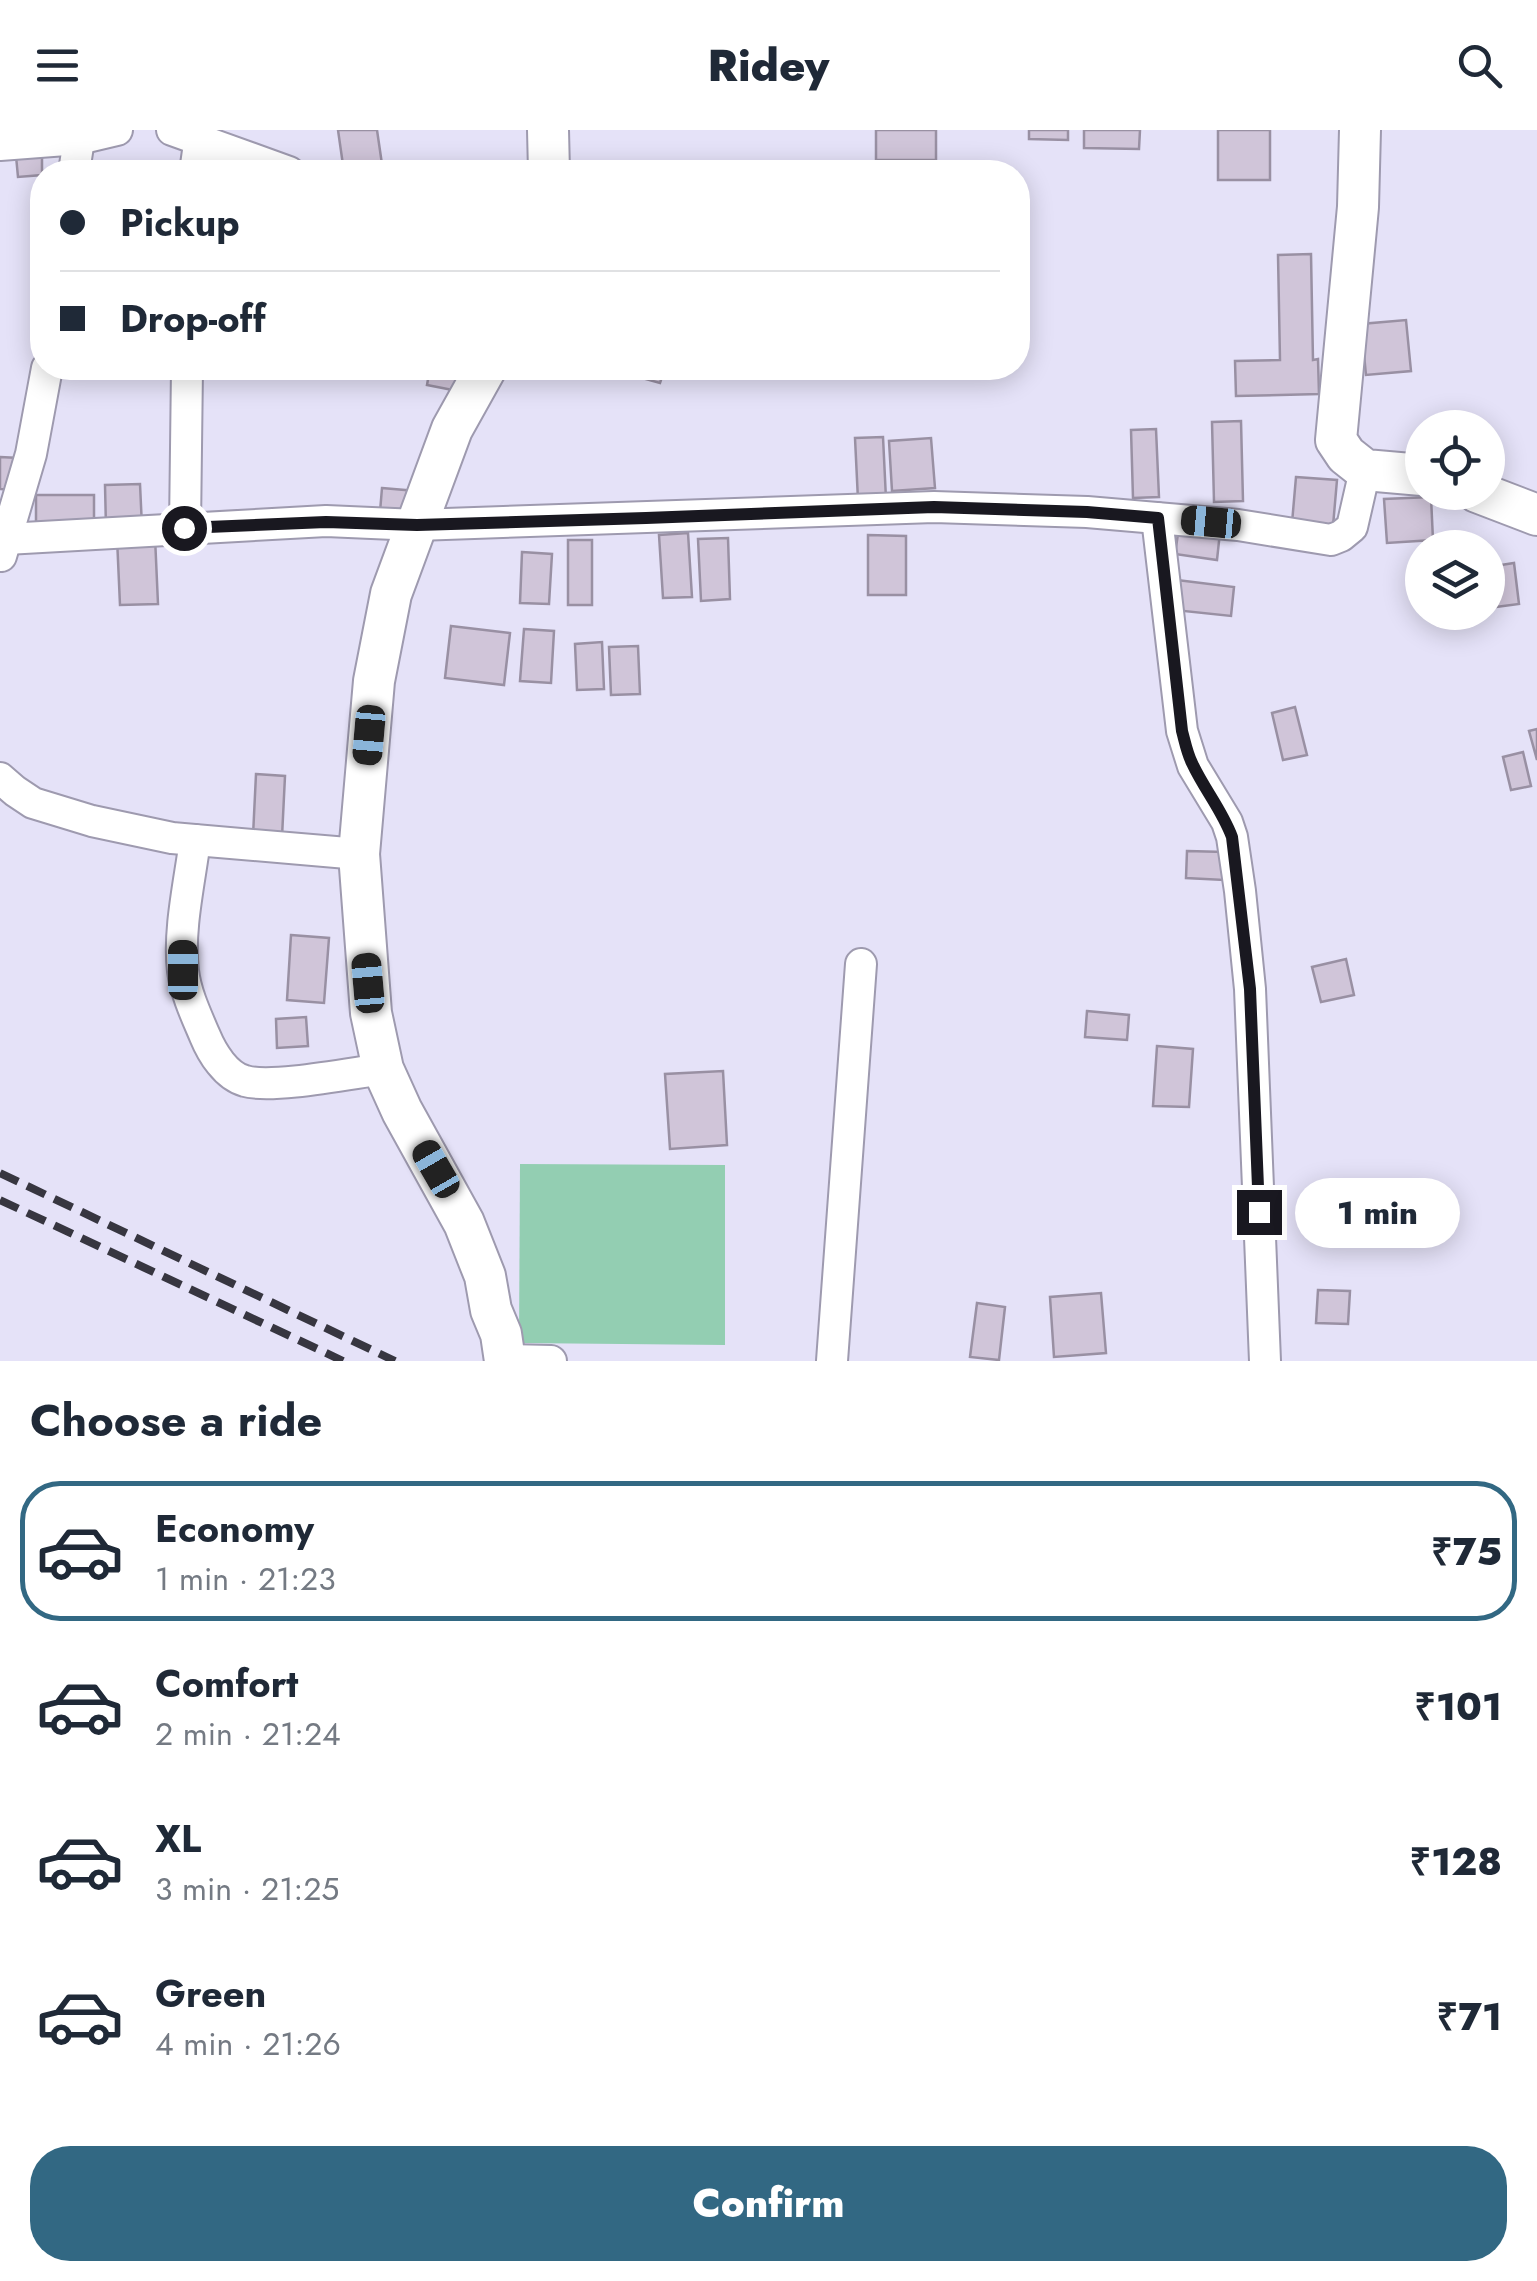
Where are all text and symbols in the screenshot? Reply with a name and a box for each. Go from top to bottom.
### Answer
text: Ridey [708,33,829,98]
icon: menu [30,38,85,93]
icon: search [1452,38,1507,93]
text: Pickup [120,195,240,250]
text: Drop-off [120,291,266,346]
map controls [1405,410,1505,630]
button: locate [1405,410,1505,510]
car [1180,504,1242,540]
route start [162,506,207,551]
button: layers [1405,530,1505,630]
car [351,704,387,766]
car [168,940,198,1000]
car [350,952,386,1014]
car [408,1136,464,1202]
callout: 1 min [1294,1177,1459,1247]
route end [1237,1190,1282,1235]
text: 1 min [1337,1190,1418,1236]
text: Choose a ride [30,1388,322,1453]
text: Economy [155,1501,314,1556]
icon: car [35,1506,125,1596]
text: ₹75 [1431,1524,1502,1579]
text: 1 min · 21:23 [155,1556,336,1602]
text: Comfort [155,1656,298,1711]
icon: car [35,1661,125,1751]
text: ₹101 [1414,1679,1502,1734]
text: 2 min · 21:24 [155,1711,341,1757]
text: XL [155,1811,201,1866]
icon: car [35,1816,125,1906]
text: ₹128 [1410,1834,1502,1889]
text: 3 min · 21:25 [155,1866,339,1912]
text: Green [155,1966,266,2021]
icon: car [35,1971,125,2061]
text: ₹71 [1436,1989,1502,2044]
text: 4 min · 21:26 [155,2021,341,2067]
button: Confirm [30,2146,1507,2261]

